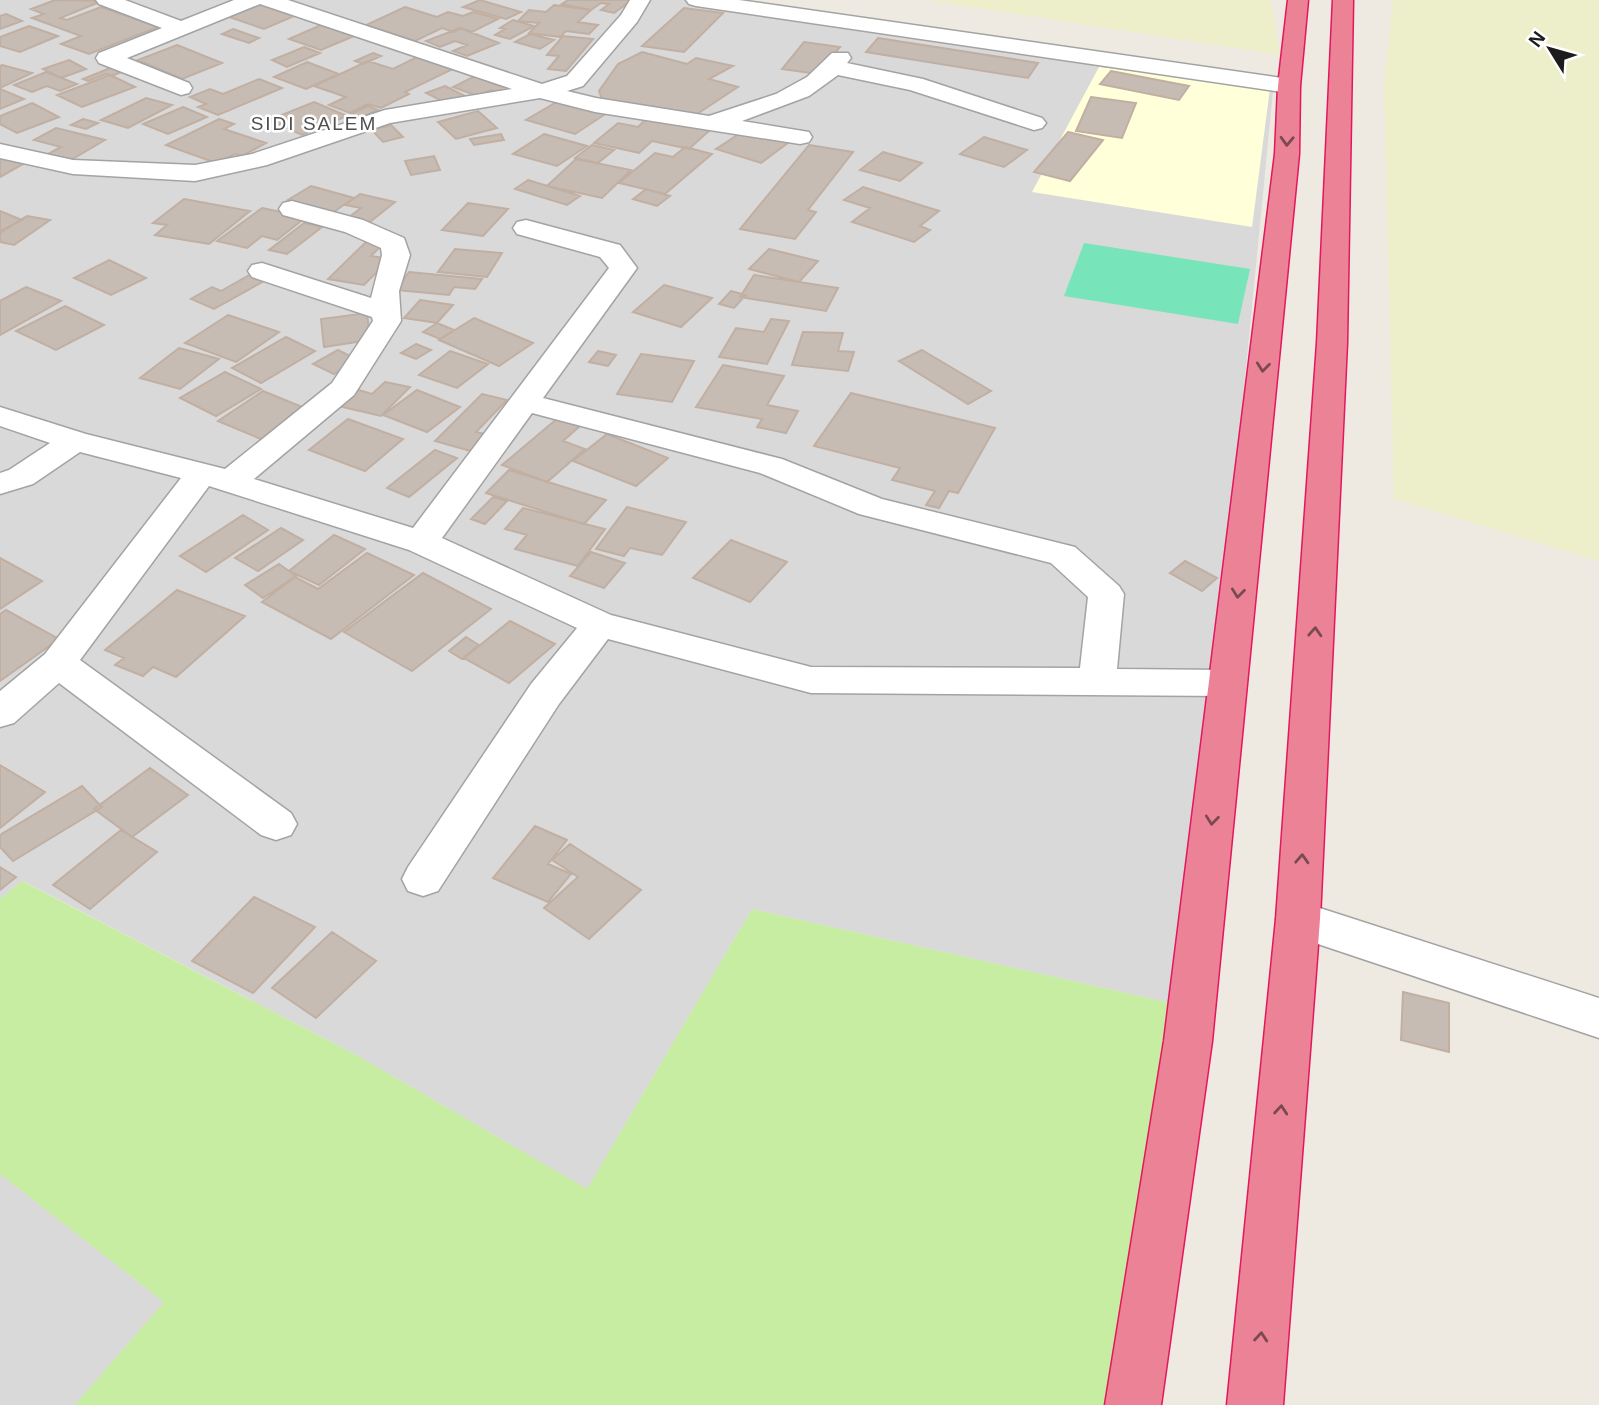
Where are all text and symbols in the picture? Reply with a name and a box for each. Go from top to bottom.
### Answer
north arrow [1515,14,1585,84]
text: N [1524,27,1549,51]
district label: SIDI SALEM [251,113,377,134]
one-way arrow [1280,136,1295,147]
one-way arrow [1256,362,1271,373]
one-way arrow [1230,588,1245,599]
one-way arrow [1308,626,1323,637]
one-way arrow [1205,814,1220,825]
one-way arrow [1294,854,1309,865]
one-way arrow [1273,1105,1288,1116]
one-way arrow [1253,1331,1268,1342]

